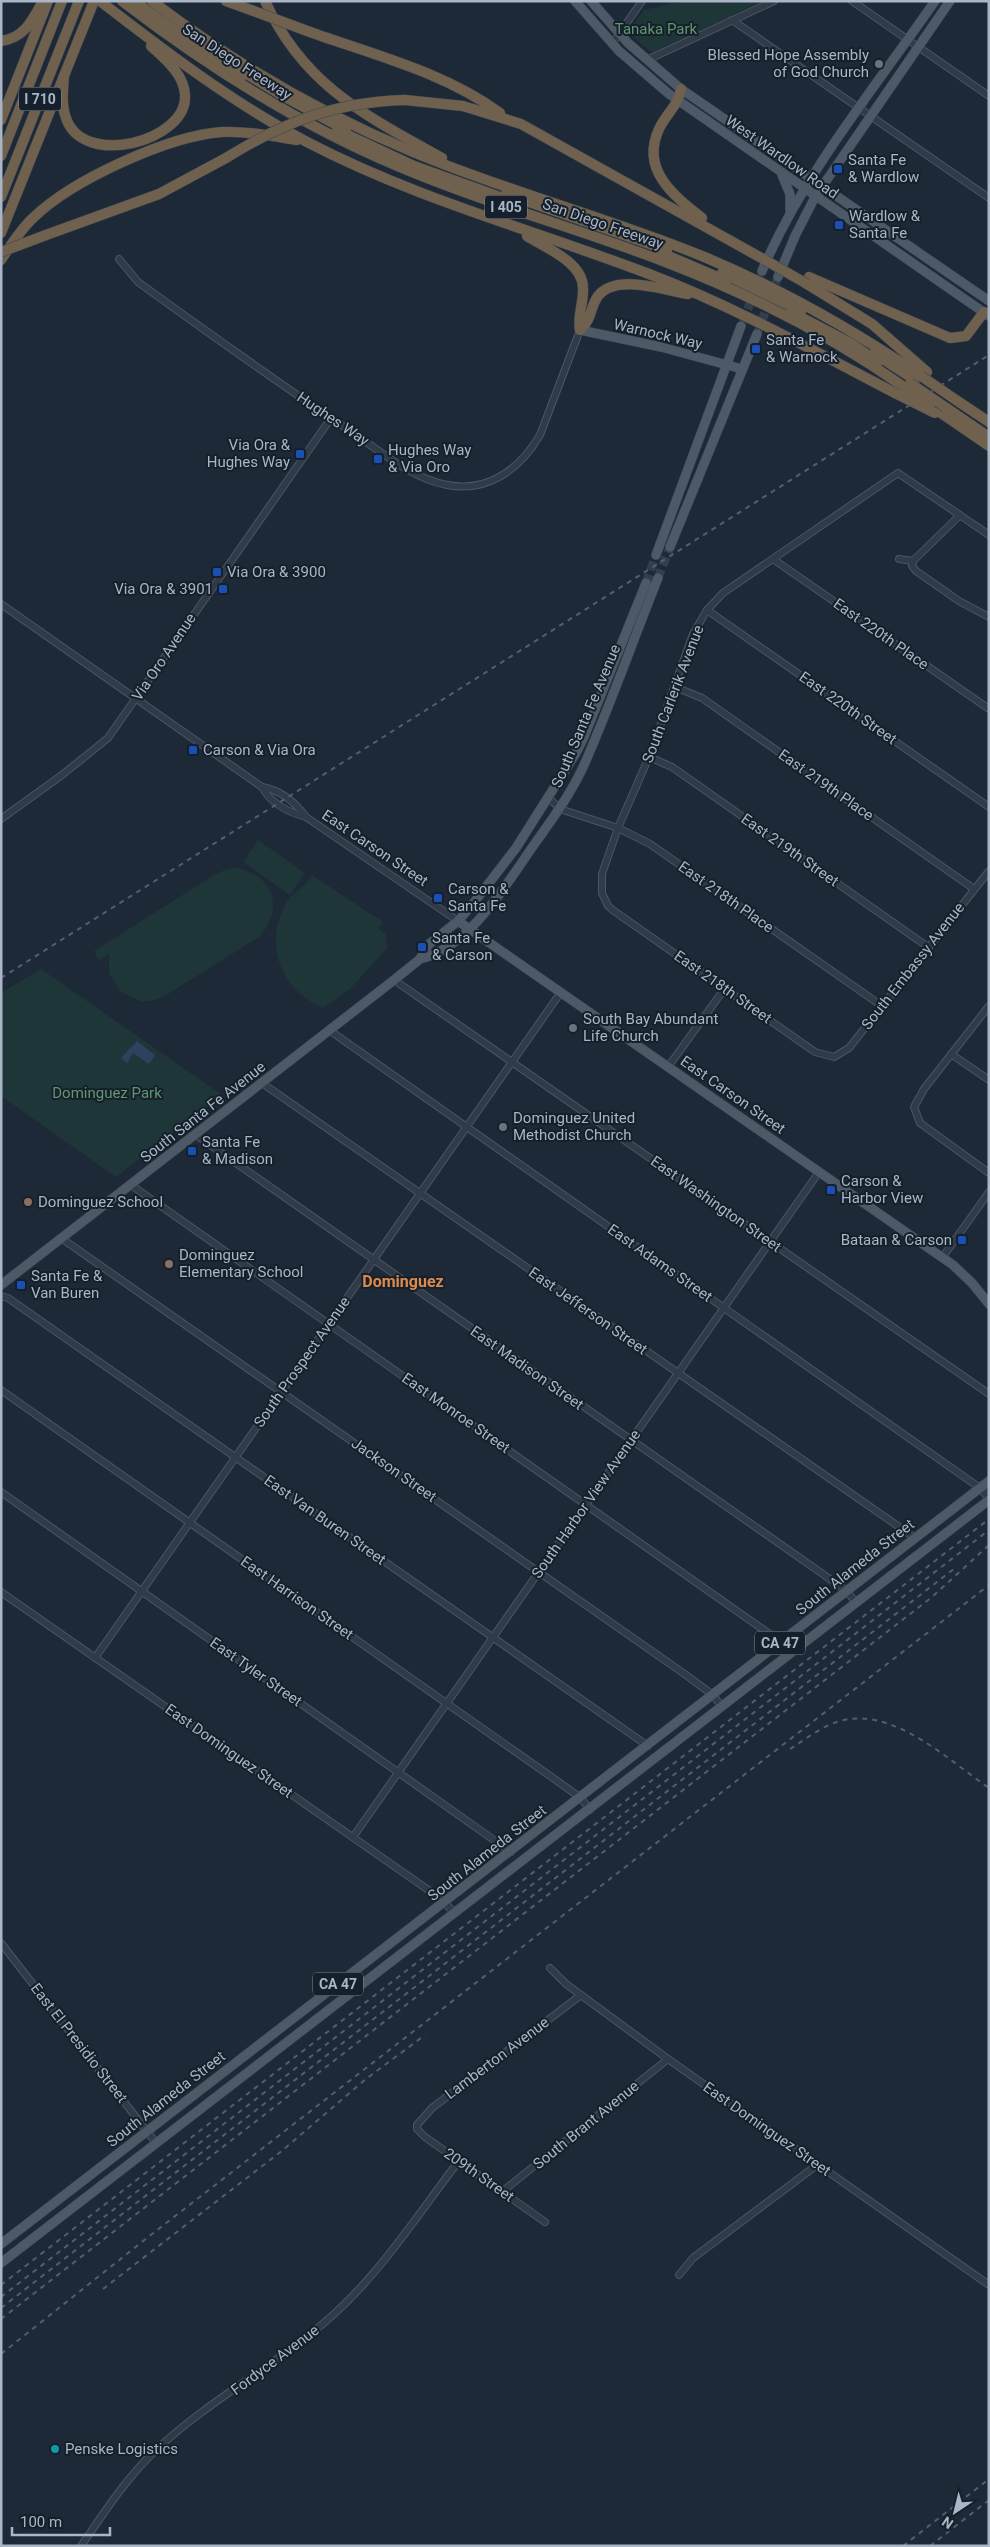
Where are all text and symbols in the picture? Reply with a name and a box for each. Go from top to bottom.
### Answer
street label: San Diego Freeway [179,20,295,104]
park label: Tanaka Park [615,20,698,38]
place label: Blessed Hope Assembly of God Church [708,46,869,81]
marker: Blessed Hope Assembly of God Church [873,58,885,70]
road number: I 710 [19,88,61,110]
street label: West Wardlow Road [722,111,842,203]
place label: Santa Fe & Wardlow [848,151,919,186]
marker: Santa Fe & Wardlow [832,163,844,175]
street label: San Diego Freeway [540,195,666,253]
road number: I 405 [485,196,527,218]
place label: Wardlow & Santa Fe [849,207,921,242]
marker: Wardlow & Santa Fe [833,219,845,231]
street label: Warnock Way [612,315,704,353]
place label: Santa Fe & Warnock [766,331,838,366]
marker: Santa Fe & Warnock [750,343,762,355]
street label: Hughes Way [293,388,373,450]
place label: Via Ora & Hughes Way [207,436,291,471]
place label: Hughes Way & Via Oro [388,441,471,476]
marker: Via Ora & Hughes Way [294,448,306,460]
marker: Hughes Way & Via Oro [372,453,384,465]
place label: Via Ora & 3900 [227,563,326,581]
marker: Via Ora & 3900 [211,566,223,578]
place label: Via Ora & 3901 [114,580,213,598]
marker: Via Ora & 3901 [217,583,229,595]
street label: East 220th Place [830,594,932,674]
street label: Via Oro Avenue [128,610,200,704]
street label: South Carlerik Avenue [638,622,708,766]
street label: South Santa Fe Avenue [548,642,624,790]
street label: East 220th Street [796,668,900,748]
place label: Carson & Via Ora [203,741,316,759]
marker: Carson & Via Ora [187,744,199,756]
street label: East 219th Place [775,745,877,825]
street label: East Carson Street [319,806,431,890]
street label: East 219th Street [738,810,842,890]
street label: East 218th Place [675,857,777,937]
place label: Carson & Santa Fe [448,880,509,915]
marker: Carson & Santa Fe [432,892,444,904]
street label: South Embassy Avenue [858,899,968,1033]
place label: Santa Fe & Carson [432,929,493,964]
marker: Santa Fe & Carson [416,941,428,953]
street label: East 218th Street [671,947,775,1027]
place label: South Bay Abundant Life Church [583,1010,718,1045]
marker: South Bay Abundant Life Church [567,1022,579,1034]
street label: East Carson Street [677,1052,789,1138]
street label: South Santa Fe Avenue [137,1058,269,1166]
park label: Dominguez Park [52,1084,162,1102]
place label: Dominguez United Methodist Church [513,1109,635,1144]
marker: Dominguez United Methodist Church [497,1121,509,1133]
place label: Santa Fe & Madison [202,1133,273,1168]
marker: Santa Fe & Madison [186,1145,198,1157]
street label: East Washington Street [647,1152,785,1256]
place label: Carson & Harbor View [841,1172,923,1207]
marker: Carson & Harbor View [825,1184,837,1196]
place label: Dominguez School [38,1193,163,1211]
marker: Dominguez School [22,1196,34,1208]
street label: East Adams Street [604,1220,716,1306]
place label: Bataan & Carson [841,1231,952,1249]
marker: Bataan & Carson [956,1234,968,1246]
place label: Dominguez Elementary School [179,1246,303,1281]
marker: Dominguez Elementary School [163,1258,175,1270]
street label: East Jefferson Street [525,1263,651,1359]
place label: Santa Fe & Van Buren [31,1267,103,1302]
district label: Dominguez [362,1272,444,1291]
marker: Santa Fe & Van Buren [15,1279,27,1291]
street label: South Prospect Avenue [250,1293,354,1431]
street label: East Madison Street [467,1322,587,1414]
street label: East Monroe Street [399,1369,514,1457]
street label: South Harbor View Avenue [528,1426,644,1582]
street label: Jackson Street [348,1434,440,1506]
street label: East Van Buren Street [261,1471,389,1569]
street label: South Alameda Street [792,1515,918,1619]
street label: East Harrison Street [237,1552,357,1644]
road number: CA 47 [755,1632,805,1655]
street label: East Tyler Street [206,1634,306,1710]
street label: East Dominguez Street [162,1700,296,1802]
street label: South Alameda Street [424,1801,550,1905]
road number: CA 47 [313,1972,363,1996]
street label: East El Presidio Street [27,1980,131,2106]
street label: Lamberton Avenue [441,2013,553,2103]
street label: South Alameda Street [103,2047,229,2151]
street label: South Brant Avenue [529,2077,643,2173]
street label: East Dominguez Street [700,2078,834,2180]
street label: 209th Street [440,2144,518,2206]
street label: Fordyce Avenue [227,2321,323,2399]
place label: Penske Logistics [65,2440,178,2458]
marker: Penske Logistics [49,2443,61,2455]
north arrow [930,2487,980,2537]
scale bar [12,2504,110,2536]
text: 100 m [20,2513,62,2531]
text: N [939,2513,956,2532]

